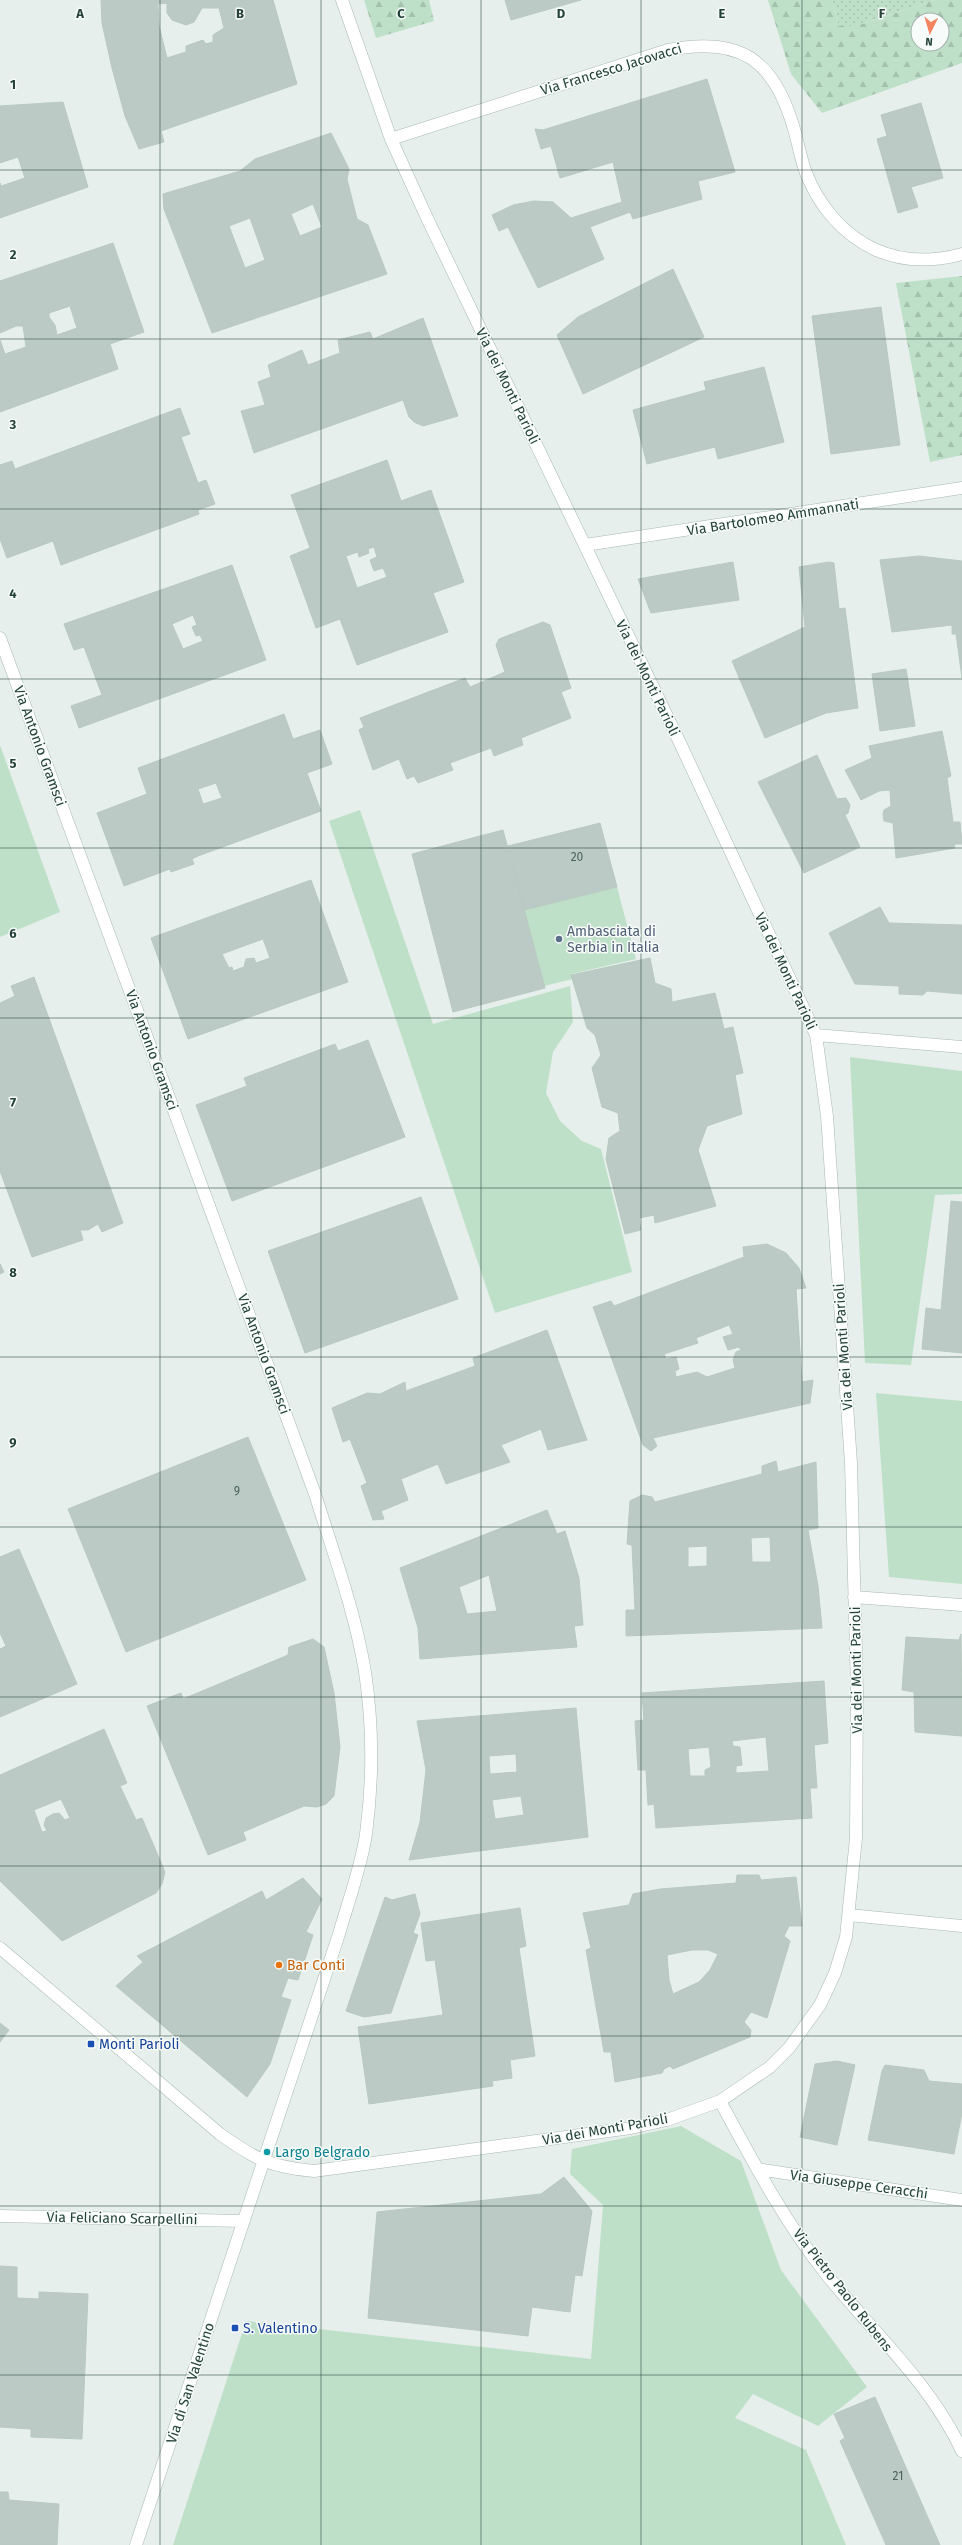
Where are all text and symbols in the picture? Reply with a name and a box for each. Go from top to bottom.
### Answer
text: A [75,6,84,21]
text: B [236,6,244,21]
text: C [397,6,405,21]
text: D [557,6,566,21]
text: E [719,6,726,21]
text: F [879,6,886,21]
north arrow [910,12,950,52]
text: N [925,35,933,48]
street label: Via Francesco Jacovacci [538,40,684,99]
text: 1 [10,77,16,92]
text: 2 [10,247,17,262]
street label: Via dei Monti Parioli [472,325,543,447]
text: 3 [9,417,17,432]
street label: Via Bartolomeo Ammannati [686,495,860,539]
text: 4 [9,586,17,601]
street label: Via dei Monti Parioli [612,617,683,739]
street label: Via Antonio Gramsci [10,684,69,809]
text: 5 [10,756,17,771]
house number: 20 [571,850,584,864]
street label: Via dei Monti Parioli [751,910,820,1032]
place label: Ambasciata di Serbia in Italia [567,923,659,956]
text: 6 [9,926,17,941]
marker: Ambasciata di Serbia in Italia [554,934,564,944]
street label: Via Antonio Gramsci [122,988,181,1113]
text: 7 [10,1095,16,1110]
text: 8 [9,1265,17,1280]
street label: Via dei Monti Parioli [831,1283,856,1411]
street label: Via Antonio Gramsci [234,1292,293,1417]
text: 9 [9,1435,17,1450]
house number: 9 [234,1484,240,1498]
street label: Via dei Monti Parioli [847,1606,866,1734]
place label: Bar Conti [287,1957,345,1974]
marker: Bar Conti [274,1960,284,1970]
place label: Monti Parioli [99,2036,180,2053]
marker: Monti Parioli [86,2039,96,2049]
street label: Via dei Monti Parioli [541,2110,669,2149]
place label: Largo Belgrado [275,2144,370,2161]
marker: Largo Belgrado [262,2147,272,2157]
street label: Via Giuseppe Ceracchi [789,2166,929,2203]
street label: Via Feliciano Scarpellini [46,2209,198,2228]
street label: Via Pietro Paolo Rubens [789,2226,896,2355]
place label: S. Valentino [243,2320,318,2337]
street label: Via di San Valentino [163,2321,218,2446]
marker: S. Valentino [230,2323,240,2333]
house number: 21 [893,2469,903,2483]

